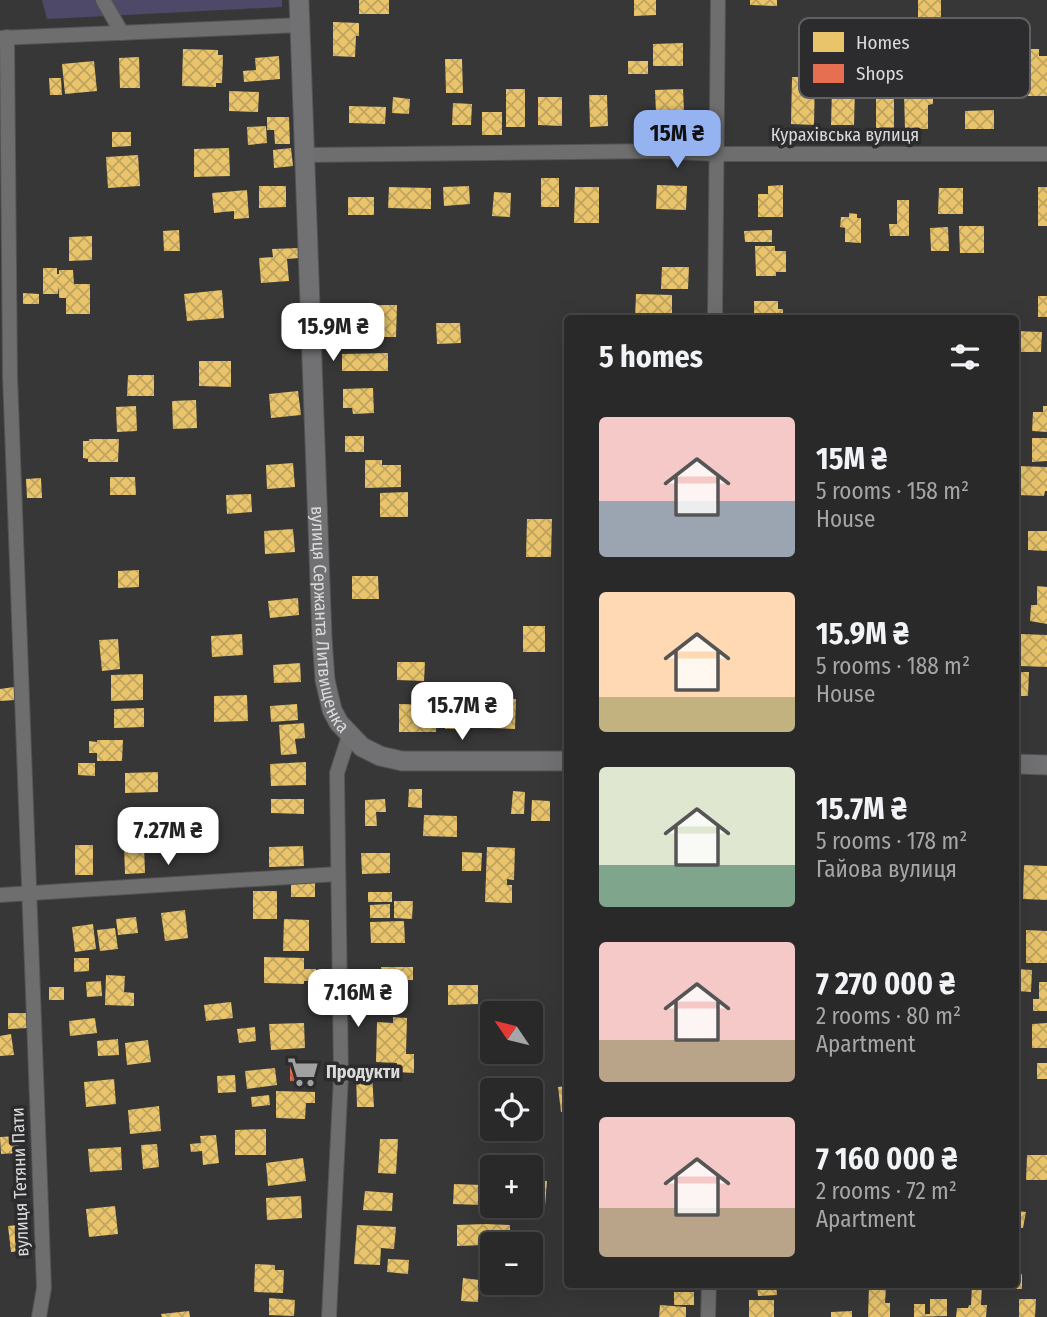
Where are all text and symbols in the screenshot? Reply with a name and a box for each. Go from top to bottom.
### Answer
legend [799,18,1030,98]
text: Homes [856,31,910,54]
text: Shops [856,62,904,85]
pin: 15M ₴ [628,110,726,170]
text: 15M ₴ [650,119,704,147]
street label: Курахівська вулиця [771,124,919,146]
pin: 15.9M ₴ [268,304,398,363]
text: 15.9M ₴ [297,312,369,340]
icon: filters [946,338,984,376]
text: 5 homes [599,339,703,375]
text: 15M ₴ [816,441,887,477]
icon: home [655,445,739,529]
text: 5 rooms · 158 m² [816,477,969,505]
text: House [816,505,875,533]
street label: вулиця Сержанта Литвищенка [306,506,354,738]
text: 15.9M ₴ [816,616,909,652]
icon: home [655,620,739,704]
text: 5 rooms · 188 m² [816,652,970,680]
text: House [816,680,875,708]
pin: 15.7M ₴ [397,682,527,742]
text: 15.7M ₴ [427,691,497,719]
text: 15.7M ₴ [816,791,907,827]
icon: home [655,795,739,879]
pin: 7.27M ₴ [103,808,233,867]
text: 7.27M ₴ [134,816,202,844]
text: 5 rooms · 178 m² [816,827,967,855]
text: Гайова вулиця [816,855,957,883]
text: 7 270 000 ₴ [816,966,955,1002]
pin: 7.16M ₴ [293,970,423,1029]
icon: home [655,970,739,1054]
text: 7.16M ₴ [324,978,392,1006]
north arrow [480,1001,542,1064]
map controls [480,1001,543,1295]
text: 2 rooms · 80 m² [816,1002,961,1030]
text: Apartment [816,1030,916,1058]
supermarket icon: Продукти [286,1055,320,1089]
place label: Продукти [326,1061,400,1083]
button: locate [480,1078,543,1141]
street label: вулиця Тетяни Пати [6,1107,34,1257]
text: 7 160 000 ₴ [816,1141,957,1177]
icon: home [655,1145,739,1229]
button: + [480,1155,543,1218]
text: 2 rooms · 72 m² [816,1177,957,1205]
text: Apartment [816,1205,916,1233]
button: − [480,1232,543,1295]

